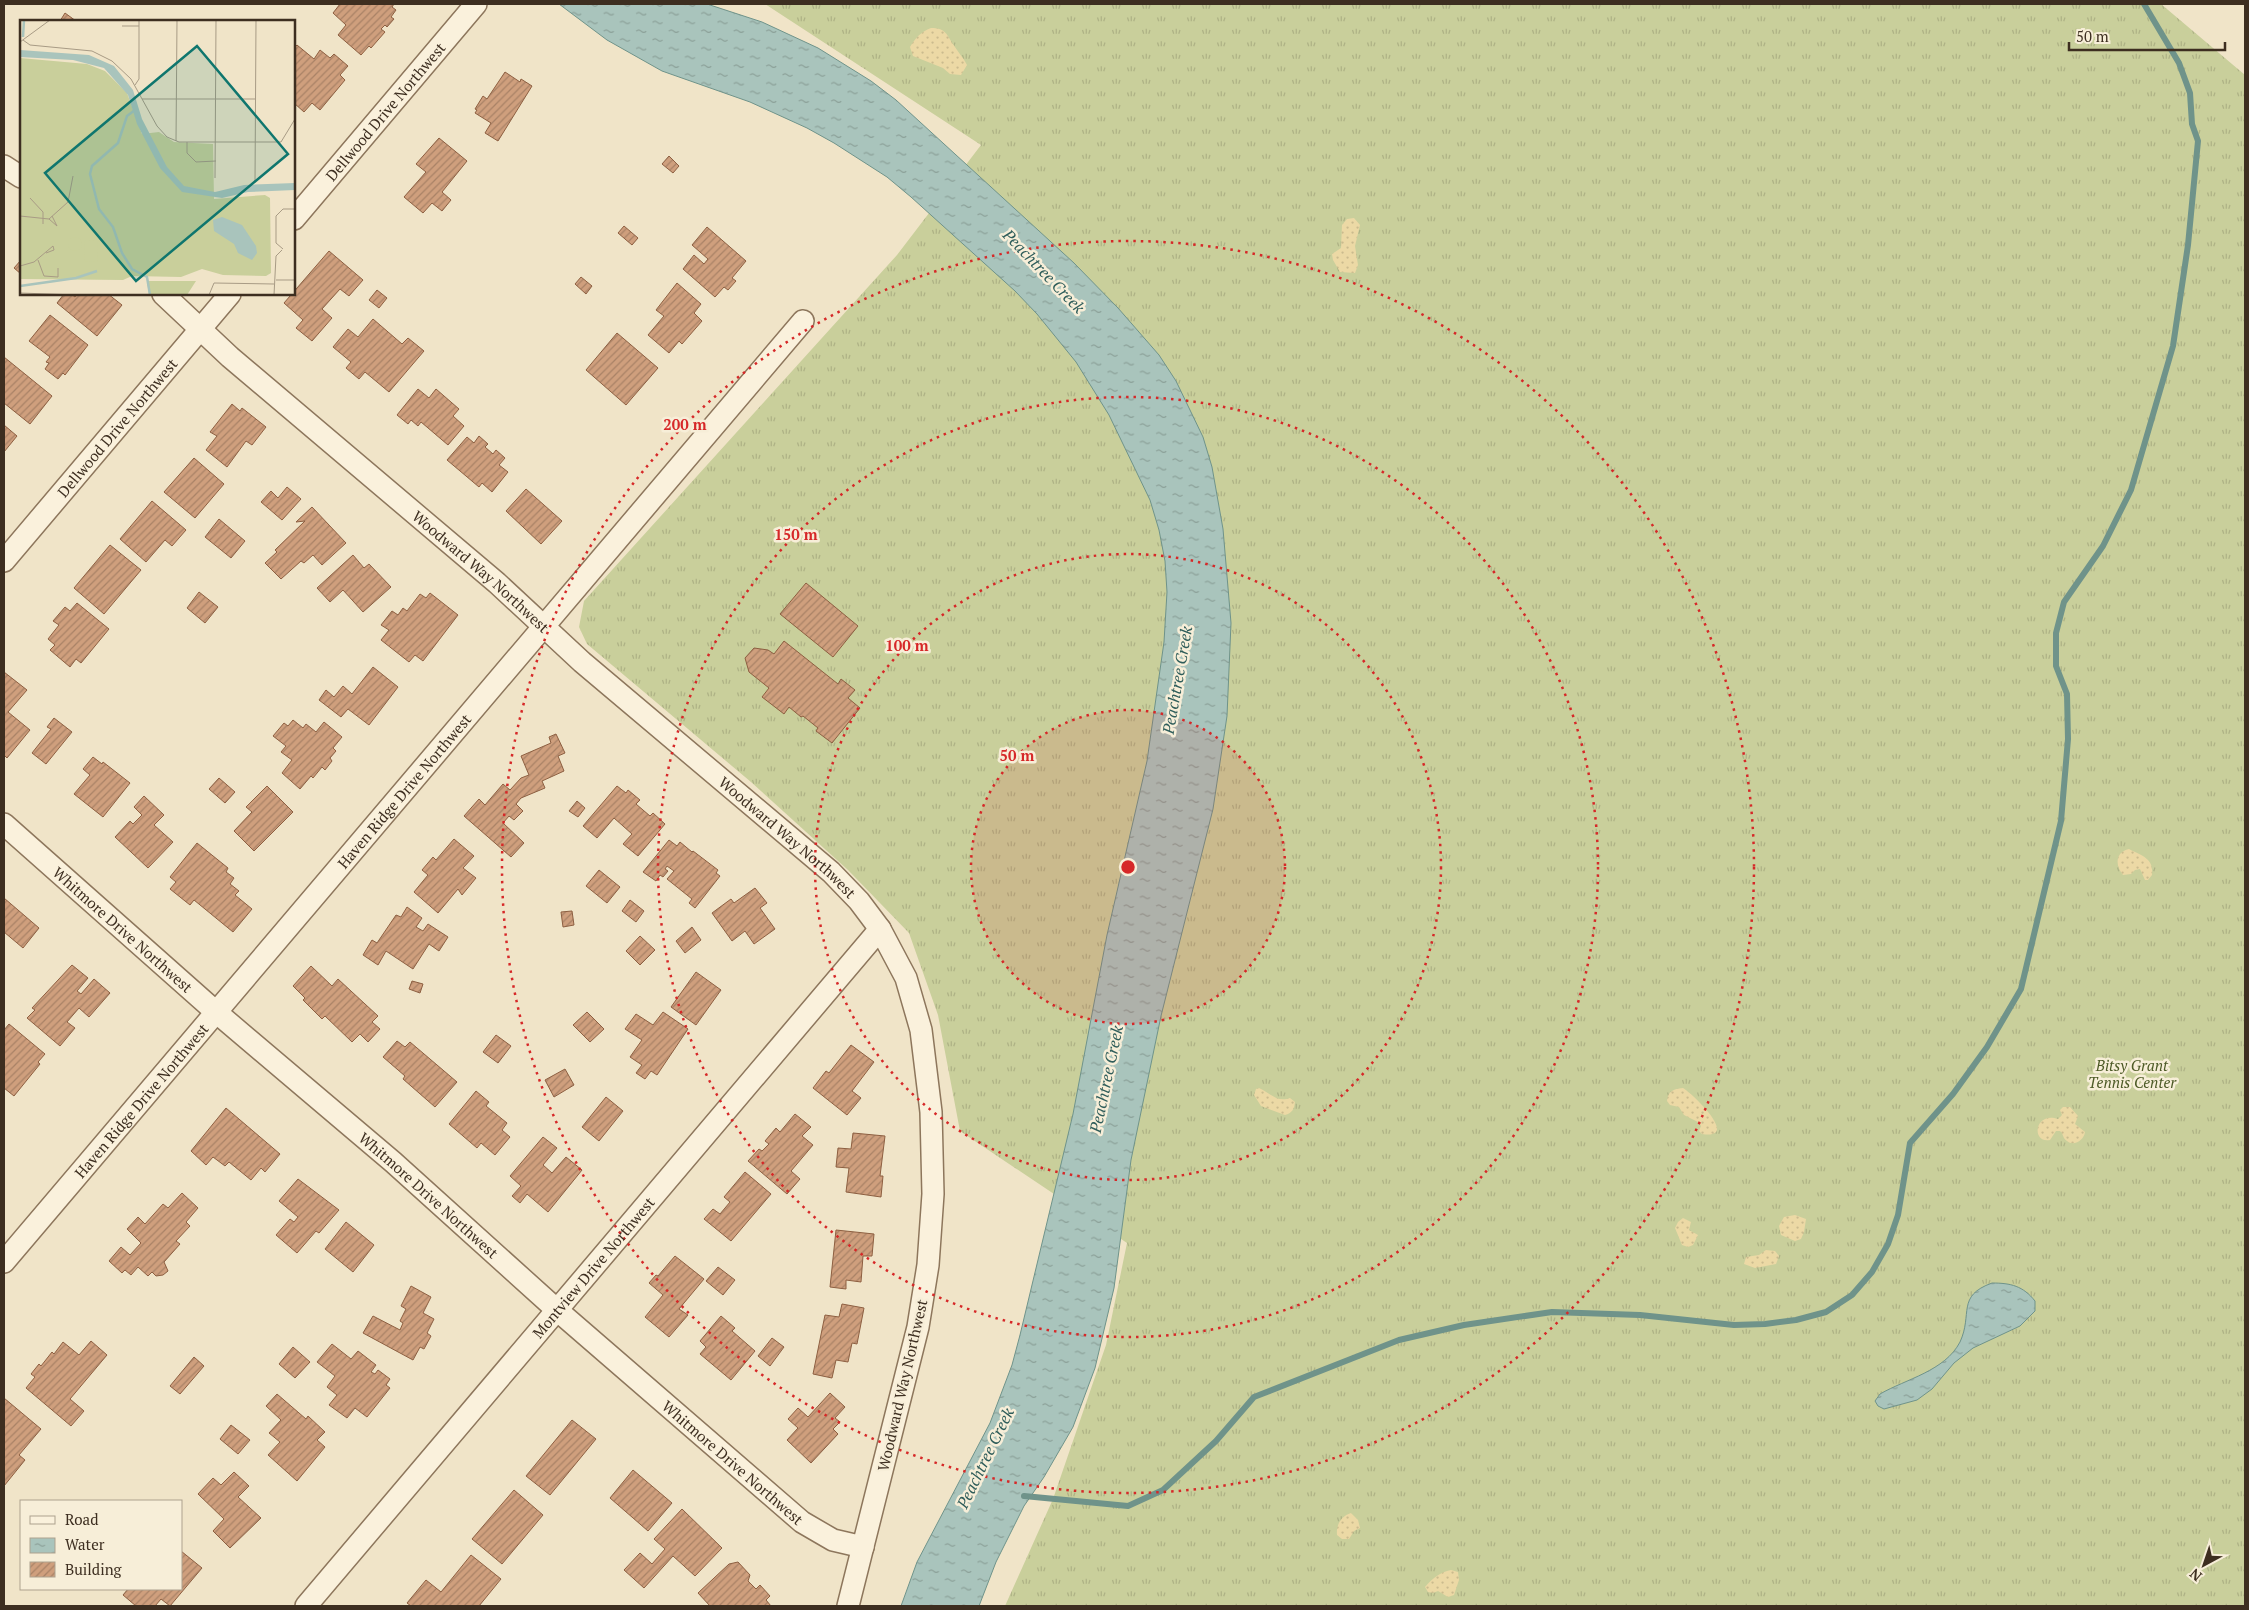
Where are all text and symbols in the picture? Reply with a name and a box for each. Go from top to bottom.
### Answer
inset map [20,20,295,295]
scale bar [2069,20,2225,52]
text: 50 m [2076,26,2109,46]
street label: Dellwood Drive Northwest [321,38,450,185]
water label: Peachtree Creek [998,223,1090,318]
street label: Dellwood Drive Northwest [53,354,182,501]
text: 200 m [663,414,707,434]
street label: Woodward Way Northwest [408,506,554,637]
text: 150 m [774,524,818,544]
water label: Peachtree Creek [1157,624,1197,737]
text: 100 m [885,635,929,655]
street label: Haven Ridge Drive Northwest [333,709,476,872]
text: 50 m [1000,745,1035,765]
street label: Woodward Way Northwest [715,772,861,903]
centre of rings [1119,858,1137,876]
street label: Whitmore Drive Northwest [49,862,197,997]
street label: Haven Ridge Drive Northwest [70,1019,213,1182]
water label: Peachtree Creek [1084,1023,1128,1136]
park label: Bitsy Grant Tennis Center [2088,1055,2177,1092]
street label: Whitmore Drive Northwest [355,1127,503,1263]
street label: Montview Drive Northwest [528,1192,659,1342]
street label: Woodward Way Northwest [872,1297,932,1473]
street label: Whitmore Drive Northwest [658,1396,808,1529]
water label: Peachtree Creek [951,1404,1019,1513]
legend [20,1500,182,1590]
text: Road [65,1509,98,1529]
text: Water [65,1534,105,1554]
north arrow [2179,1540,2229,1590]
text: Building [65,1559,123,1579]
text: N [2185,1564,2205,1586]

